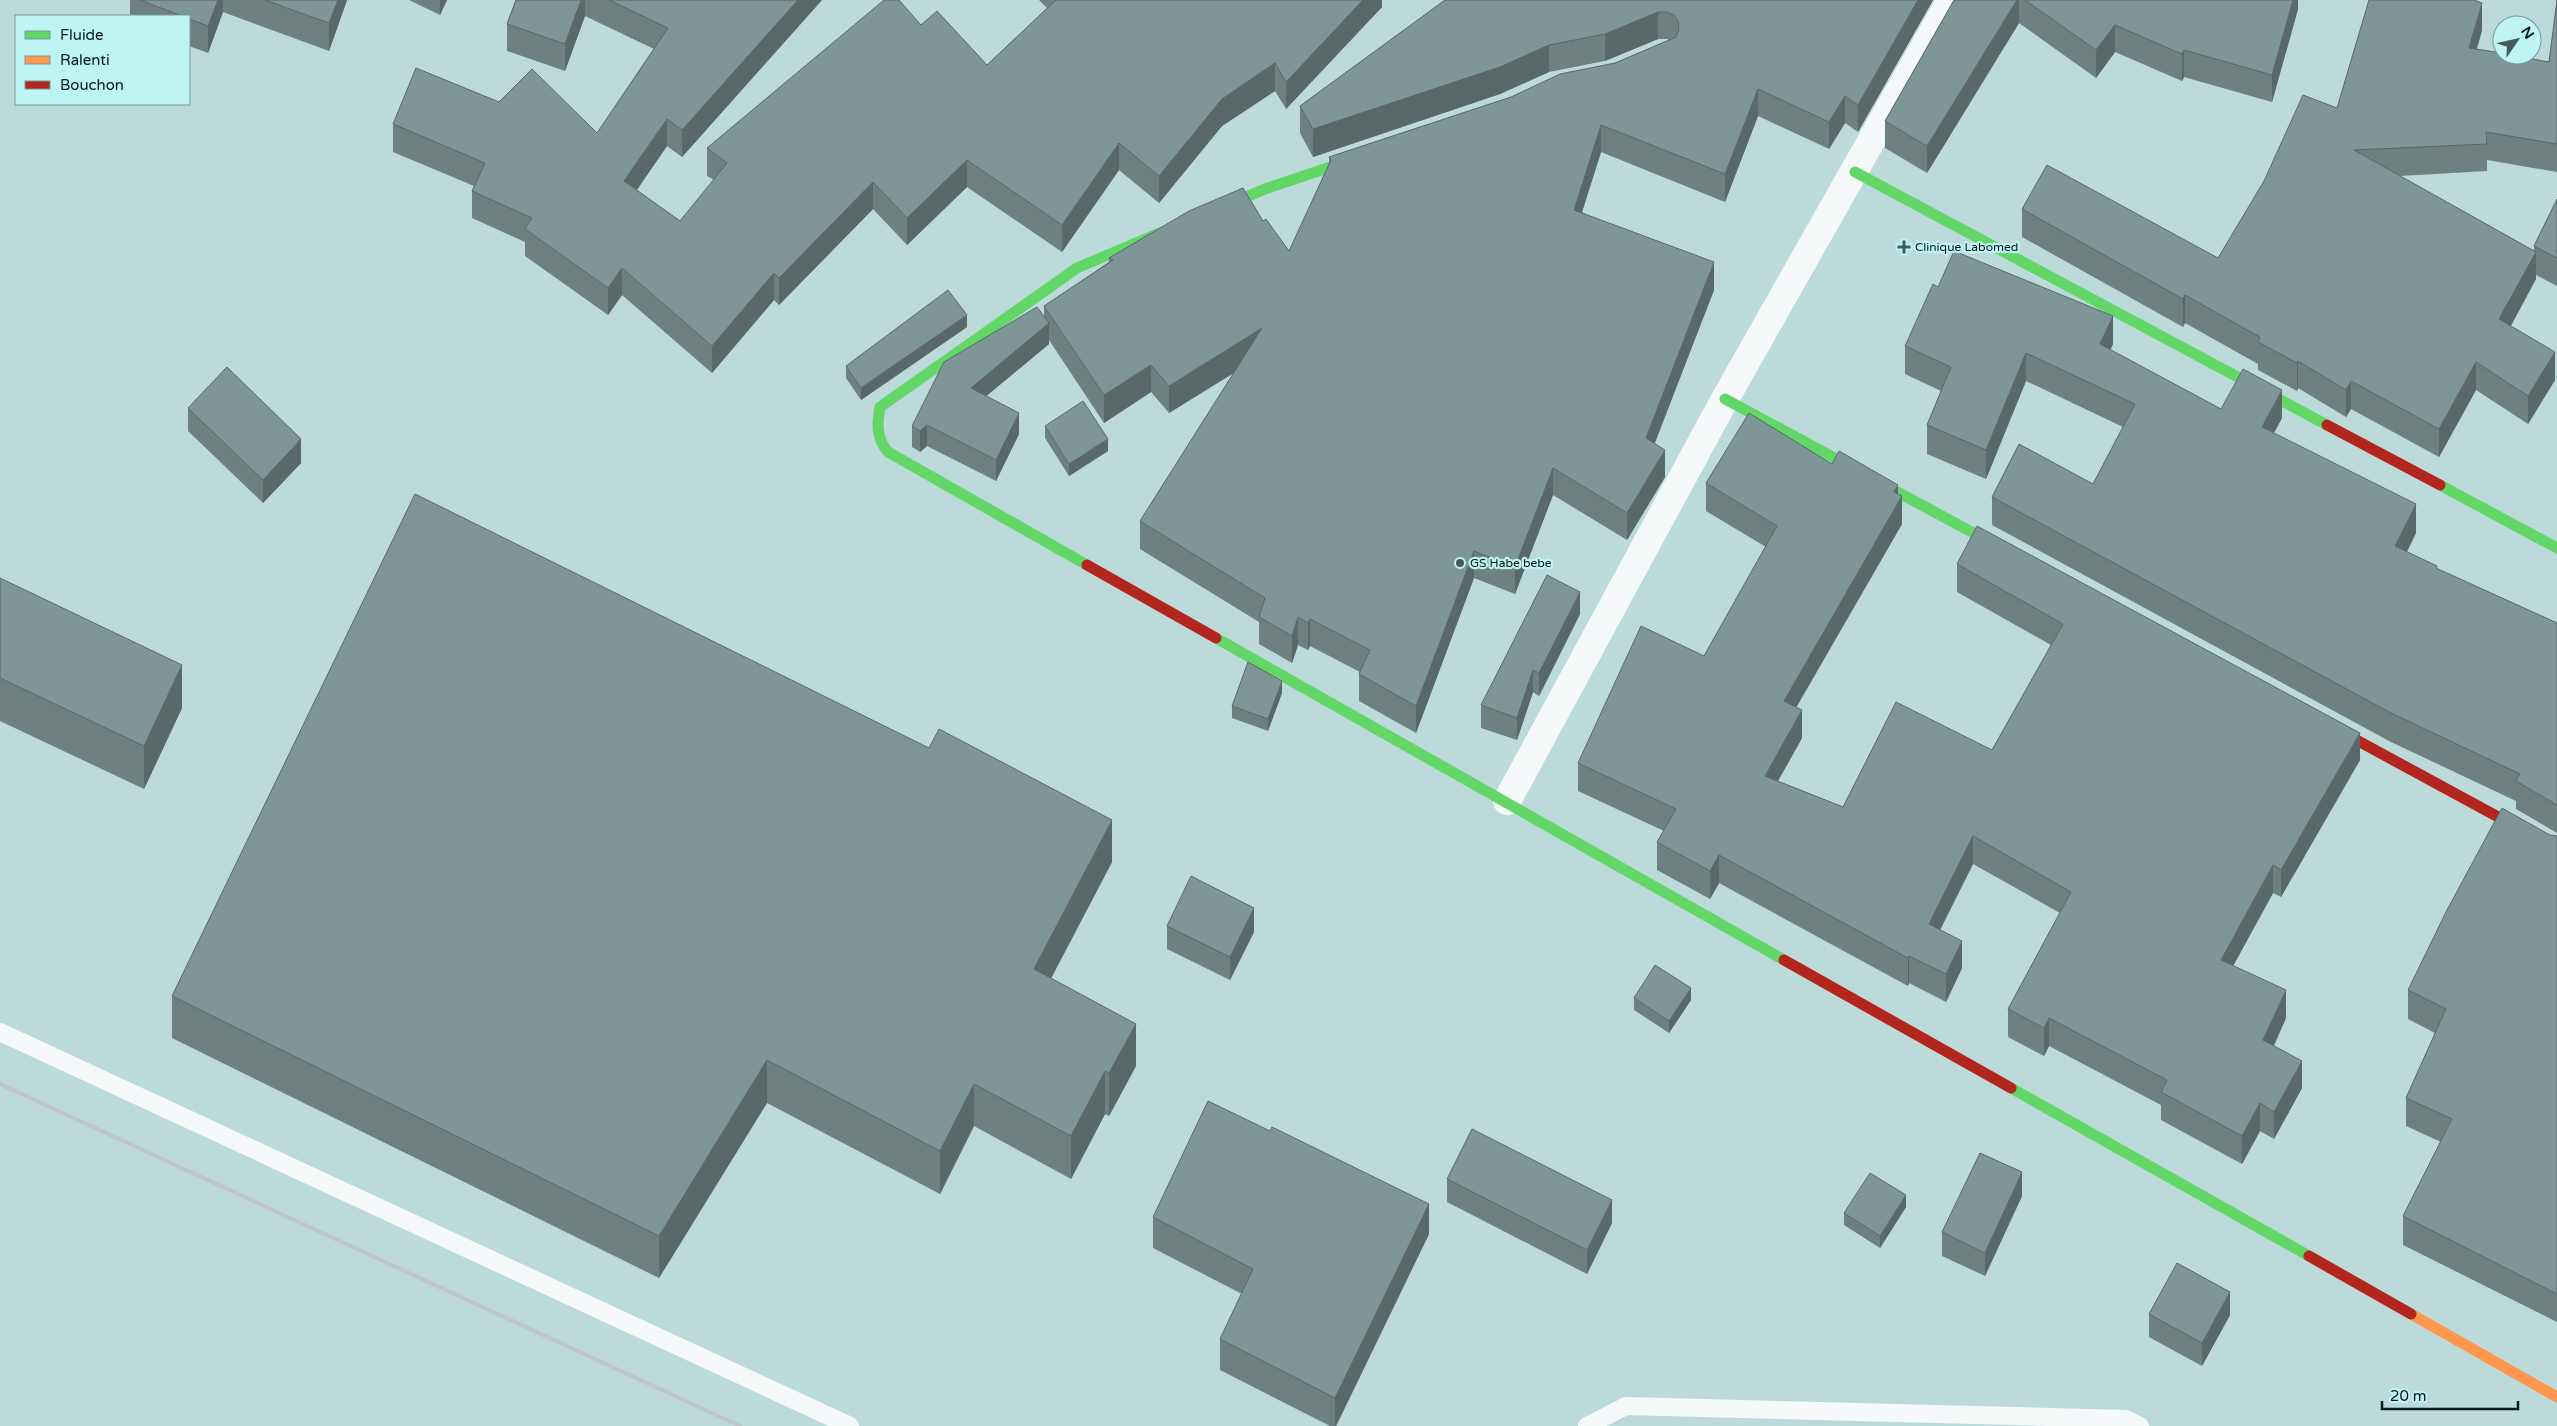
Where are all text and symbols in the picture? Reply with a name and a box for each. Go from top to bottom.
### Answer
legend [15,15,190,105]
north arrow [2492,15,2542,65]
text: N [2517,24,2538,42]
text: Fluide [60,26,104,44]
text: Ralenti [60,51,110,69]
text: Bouchon [60,76,124,94]
marker: Clinique Labomed [1897,240,1911,254]
place label: Clinique Labomed [1915,240,2018,254]
place label: GS Habe bebe [1470,556,1552,570]
marker: GS Habe bebe [1454,557,1466,569]
scale bar [2382,1378,2518,1410]
text: 20 m [2390,1387,2427,1405]

